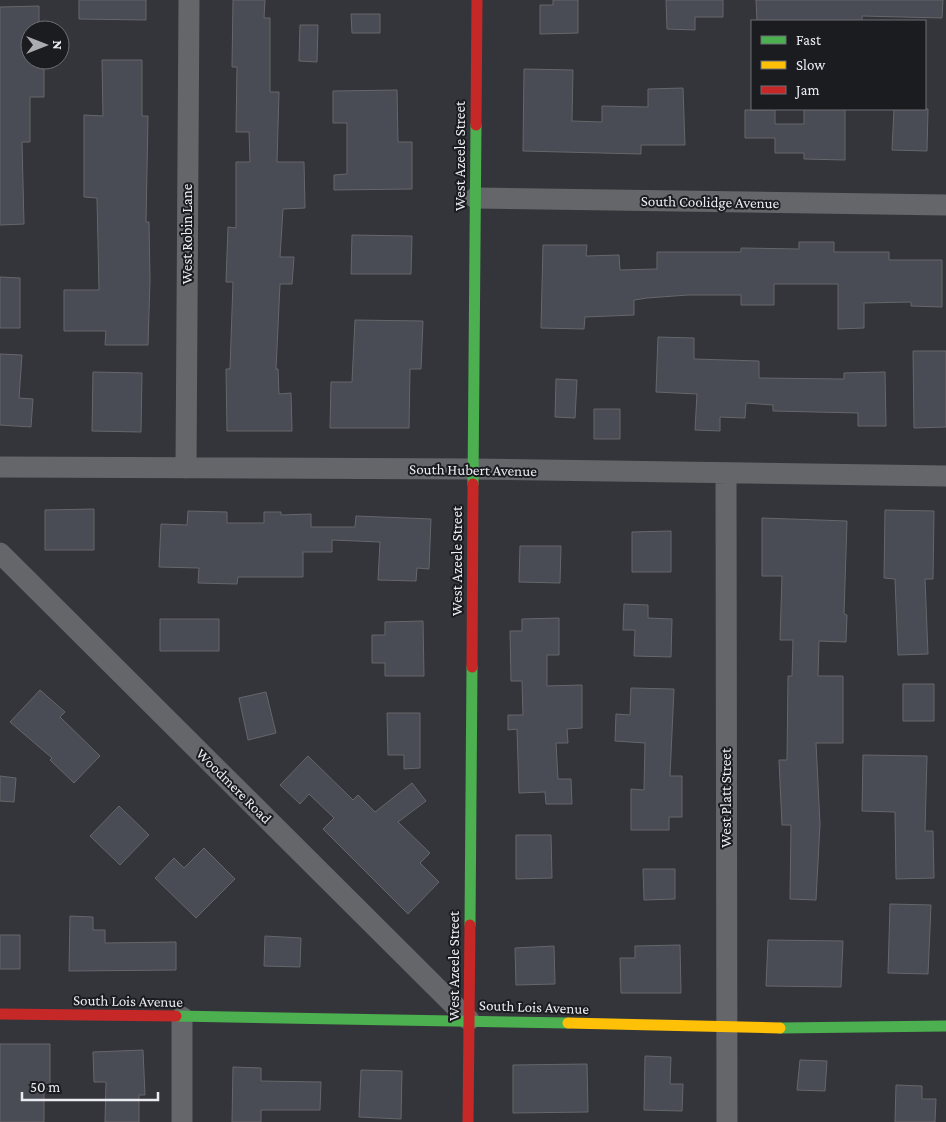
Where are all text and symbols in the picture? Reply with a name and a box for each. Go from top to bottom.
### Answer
north arrow [20,20,70,70]
legend [751,20,926,110]
text: Fast [796,32,822,48]
text: N [50,40,66,50]
text: Slow [796,57,826,73]
text: Jam [794,82,819,99]
street label: West Azeele Street [452,100,468,211]
street label: West Robin Lane [179,183,195,284]
street label: South Coolidge Avenue [641,193,780,212]
street label: South Hubert Avenue [409,461,537,479]
street label: West Azeele Street [449,505,465,616]
street label: Woodmere Road [193,745,275,827]
street label: West Platt Street [718,747,734,848]
street label: West Azeele Street [446,910,462,1021]
street label: South Lois Avenue [73,992,184,1010]
street label: South Lois Avenue [479,997,590,1017]
scale bar [22,1070,159,1102]
text: 50 m [30,1079,60,1095]

